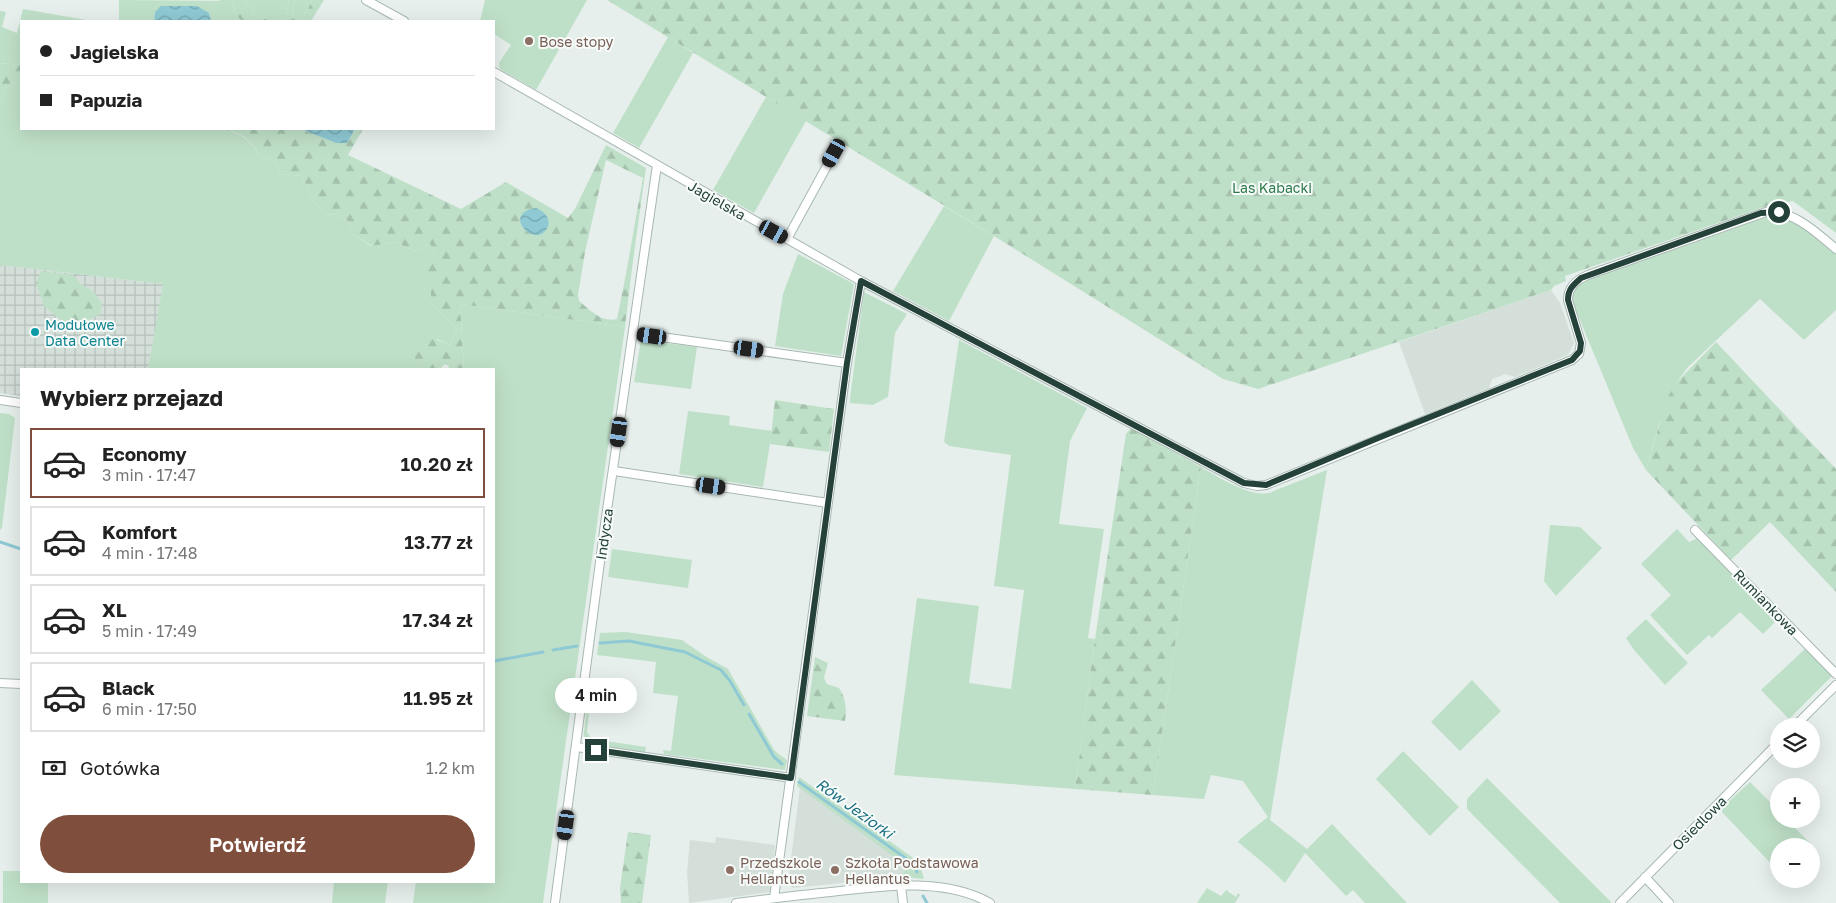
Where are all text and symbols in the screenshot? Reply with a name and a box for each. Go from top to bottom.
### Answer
place label: Bose stopy [539,33,614,50]
marker: Bose stopy [523,35,535,47]
text: Jagielska [70,40,159,63]
text: Papuzia [70,88,142,111]
car [820,136,847,170]
street label: Jagielska [685,177,749,223]
park label: Las Kabacki [1232,179,1312,196]
route start [1768,201,1790,223]
car [757,218,790,246]
place label: Modułowe Data Center [45,316,125,349]
marker: Modułowe Data Center [29,326,41,338]
car [636,326,667,346]
car [733,339,764,359]
text: Wybierz przejazd [40,384,223,411]
car [609,416,628,448]
icon: car [42,441,87,486]
text: Economy [102,442,187,465]
text: 10.20 zł [400,452,473,475]
text: 3 min · 17:47 [102,465,196,485]
car [695,476,726,496]
street label: Indycza [592,507,616,561]
icon: car [42,519,87,564]
text: Komfort [102,520,177,543]
text: 13.77 zł [404,530,473,553]
text: 4 min · 17:48 [102,543,197,563]
street label: Rumiankowa [1730,565,1802,639]
icon: car [42,597,87,642]
text: XL [102,598,127,621]
text: 17.34 zł [402,608,473,631]
text: 5 min · 17:49 [102,621,197,641]
icon: car [42,675,87,720]
text: Black [102,676,155,699]
callout: 4 min [555,678,637,712]
text: 4 min [575,685,617,705]
text: 11.95 zł [403,686,473,709]
text: 6 min · 17:50 [102,699,197,719]
map controls [1770,718,1820,888]
button: layers [1770,718,1820,768]
route end [585,739,607,761]
icon: cash [40,754,68,782]
text: Gotówka [80,756,160,779]
text: 1.2 km [426,758,475,778]
water label: Rów Jeziorki [813,774,899,843]
button: + [1770,778,1820,828]
street label: Osiedlowa [1668,792,1730,854]
car [556,809,575,841]
button: Potwierdź [40,815,475,873]
button: − [1770,838,1820,888]
place label: Przedszkole Heliantus [740,854,822,887]
place label: Szkoła Podstawowa Heliantus [845,854,979,887]
marker: Przedszkole Heliantus [724,864,736,876]
marker: Szkoła Podstawowa Heliantus [829,864,841,876]

